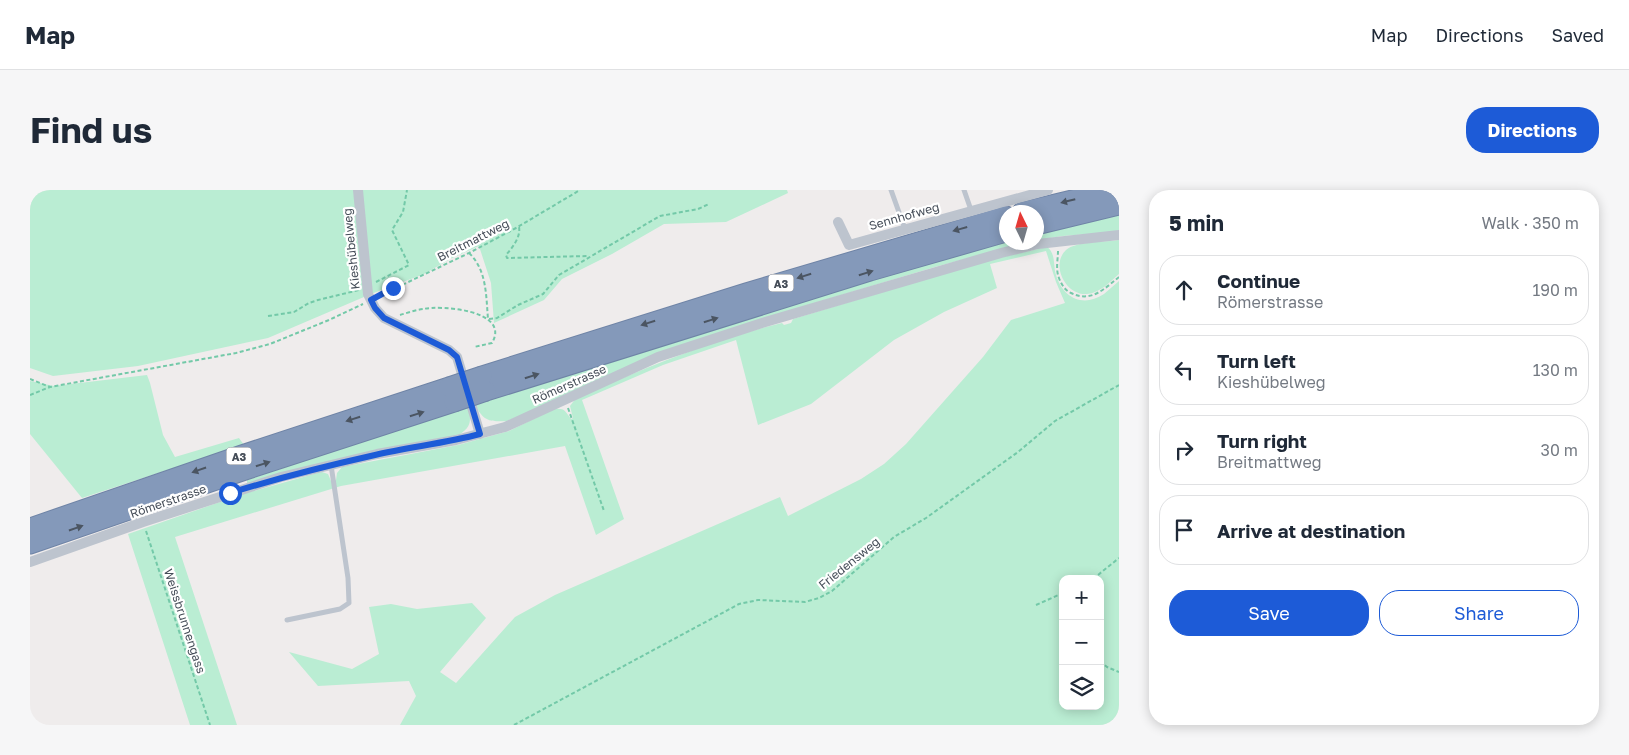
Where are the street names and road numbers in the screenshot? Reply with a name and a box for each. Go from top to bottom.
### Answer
street label: Sennhofweg [867,199,941,233]
street label: Kieshübelweg [339,208,363,290]
street label: Breitmattweg [435,216,511,264]
road number: A3 [768,275,794,292]
street label: Römerstrasse [530,361,608,407]
road number: A3 [226,448,252,464]
street label: Römerstrasse [128,481,208,521]
street label: Friedensweg [816,534,882,592]
street label: Weissbrunnengass [161,567,209,675]

